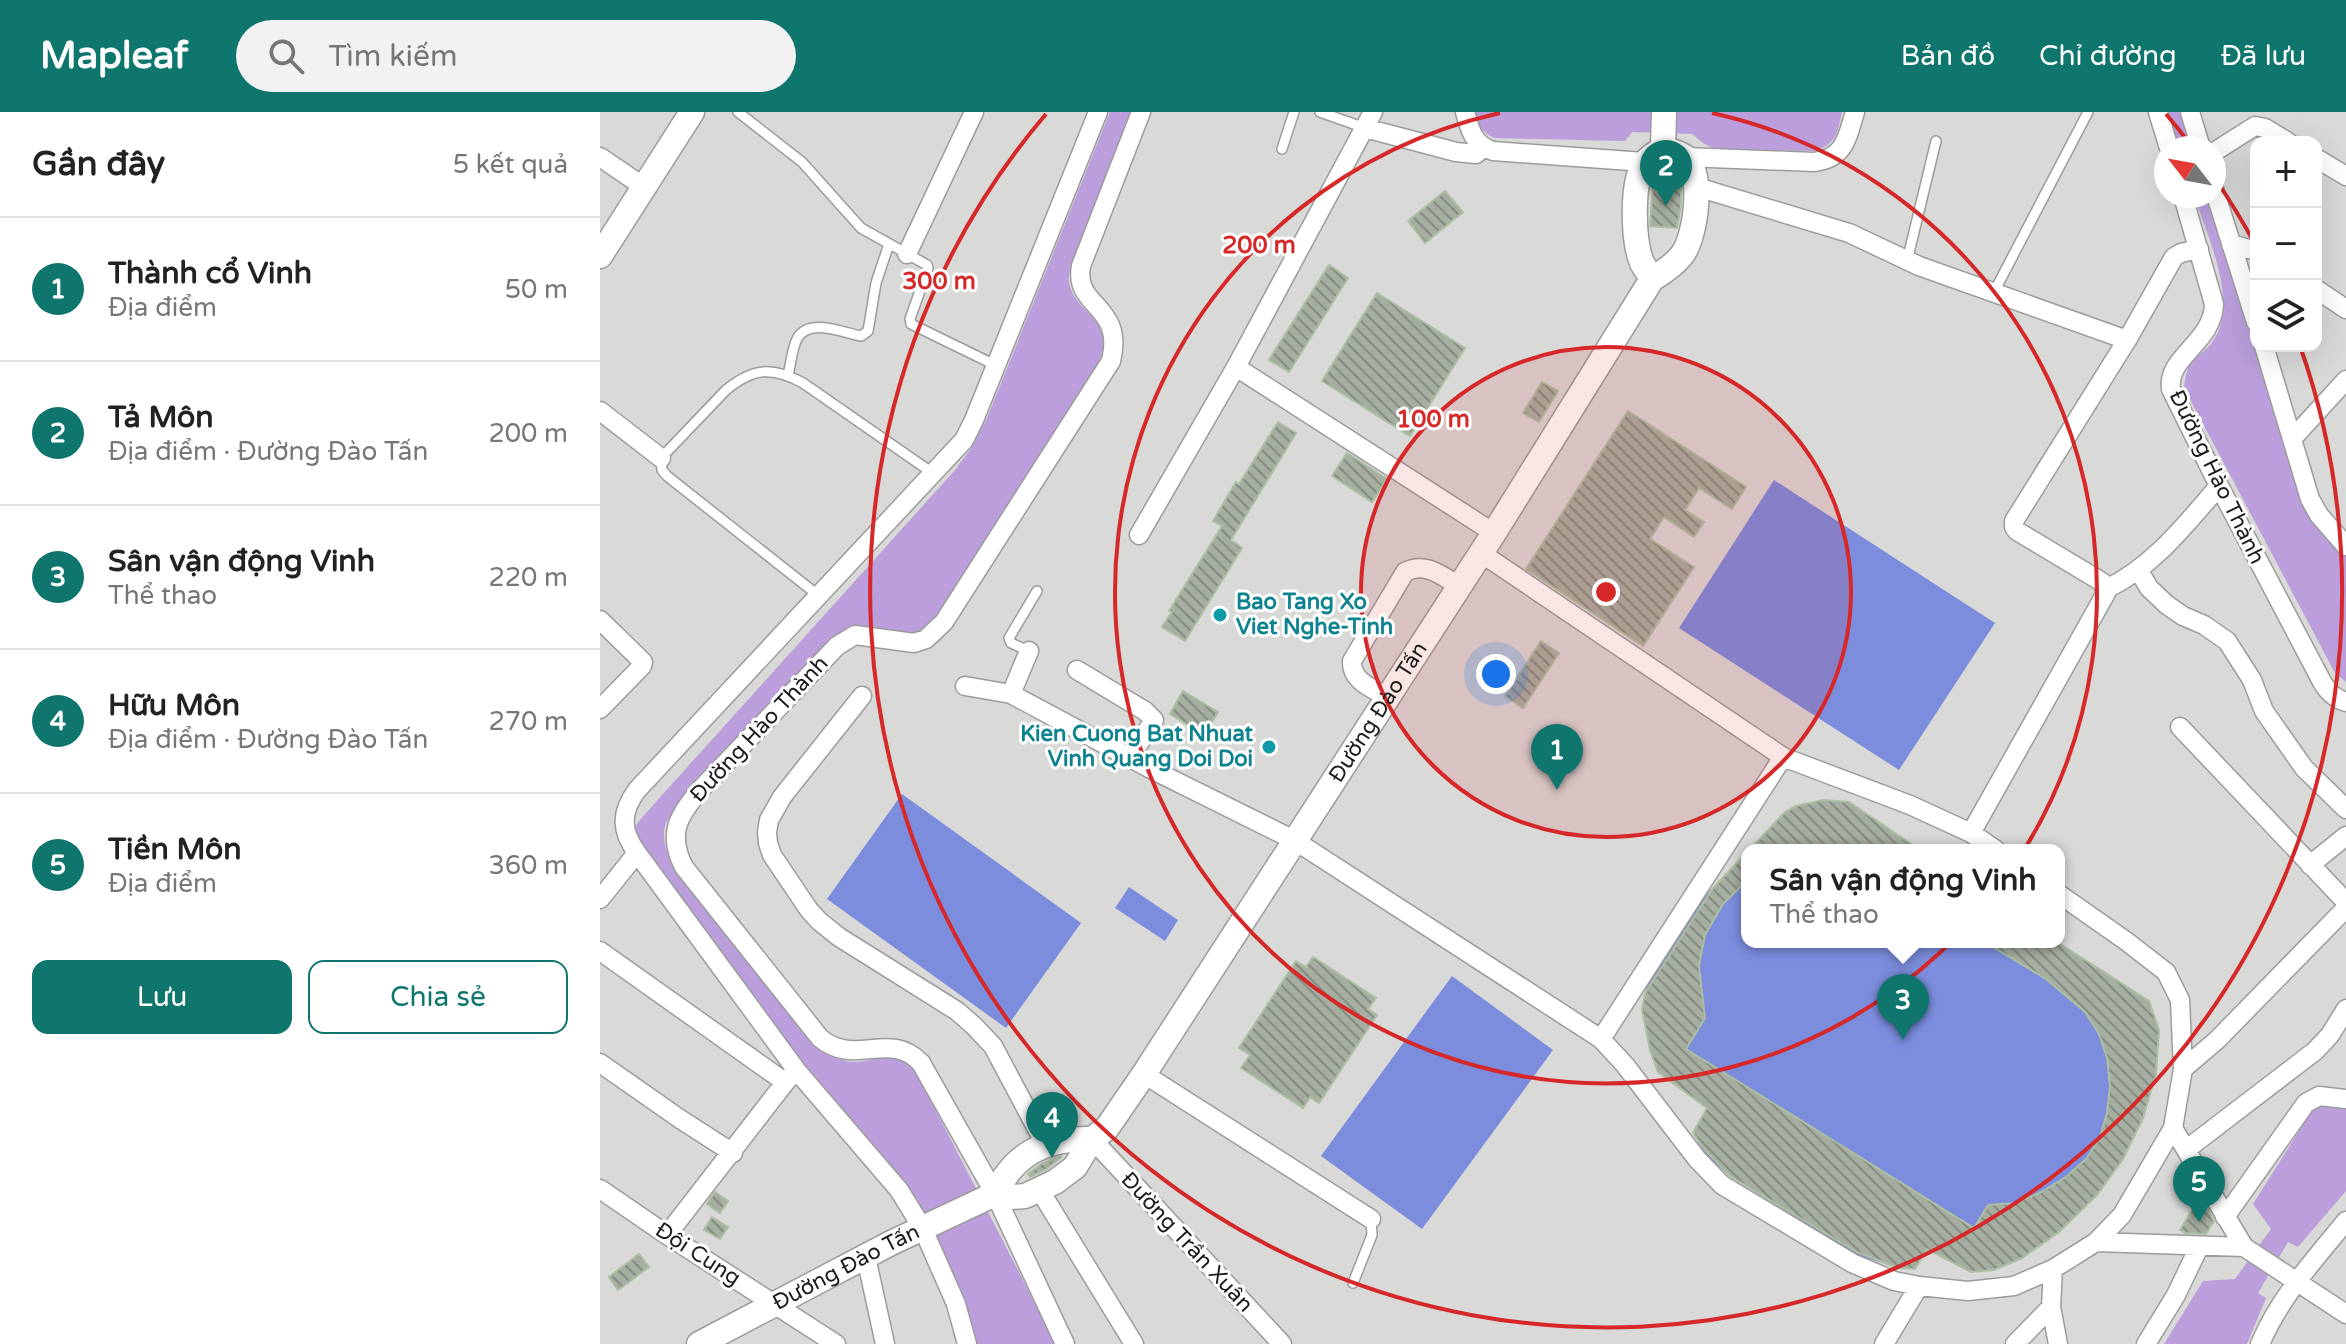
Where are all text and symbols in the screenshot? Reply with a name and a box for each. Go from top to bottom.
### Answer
search box [236,20,796,92]
text: Mapleaf [40,33,188,79]
icon: search [264,34,308,78]
text: Tìm kiếm [328,38,458,75]
text: Bản đồ [1901,39,1995,73]
text: Chỉ đường [2039,39,2177,73]
text: Đã lưu [2221,39,2306,73]
north arrow [2154,136,2226,208]
map controls [2250,136,2322,352]
button: + [2250,136,2322,208]
pin: 2 [1640,140,1692,206]
text: Gần đây [32,144,165,185]
text: 5 kết quả [453,149,568,180]
button: − [2250,208,2322,280]
text: 200 m [1222,231,1296,260]
text: Thành cổ Vinh [108,255,312,292]
text: 300 m [902,267,976,296]
text: 1 [50,274,66,305]
text: 50 m [505,274,568,305]
button: layers [2250,280,2322,352]
text: Địa điểm [108,292,217,323]
street label: Đường Hào Thành [2164,386,2270,568]
text: Tả Môn [108,399,214,436]
text: 100 m [1396,405,1470,434]
text: 2 [50,418,66,449]
text: 200 m [488,418,568,449]
text: Địa điểm · Đường Đào Tấn [108,436,428,467]
text: Sân vận động Vinh [108,543,375,580]
text: 3 [50,562,66,593]
text: 220 m [488,562,568,593]
centre of rings [1592,578,1620,606]
text: Thể thao [108,580,217,611]
place label: Bao Tang Xo Viet Nghe-Tinh [1236,589,1393,640]
marker: Bao Tang Xo Viet Nghe-Tinh [1211,606,1229,624]
street label: Đường Đào Tấn [1323,637,1433,787]
street label: Đường Hào Thành [685,651,833,807]
your location [1476,654,1516,694]
text: Hữu Môn [108,687,240,724]
text: 4 [50,706,66,737]
text: 270 m [488,706,568,737]
place label: Kien Cuong Bat Nhuat Vinh Quang Doi Doi [1020,721,1254,772]
text: Địa điểm · Đường Đào Tấn [108,724,428,755]
pin: 1 [1531,724,1583,790]
marker: Kien Cuong Bat Nhuat Vinh Quang Doi Doi [1260,738,1278,756]
text: Tiền Môn [108,831,242,868]
popup [1741,844,2065,948]
text: 5 [50,850,66,881]
text: 360 m [488,850,568,881]
text: Sân vận động Vinh [1770,862,2036,899]
text: Địa điểm [108,868,217,899]
text: Thể thao [1770,899,1879,930]
button: Lưu [32,960,292,1034]
button: Chia sẻ [308,960,568,1034]
pin: 3 [1877,974,1929,1040]
pin: 4 [1026,1092,1078,1158]
pin: 5 [2173,1156,2225,1222]
street label: Đường Trần Xuân [1116,1167,1258,1317]
street label: Đội Cung [650,1217,746,1291]
street label: Đường Đào Tấn [768,1218,924,1316]

